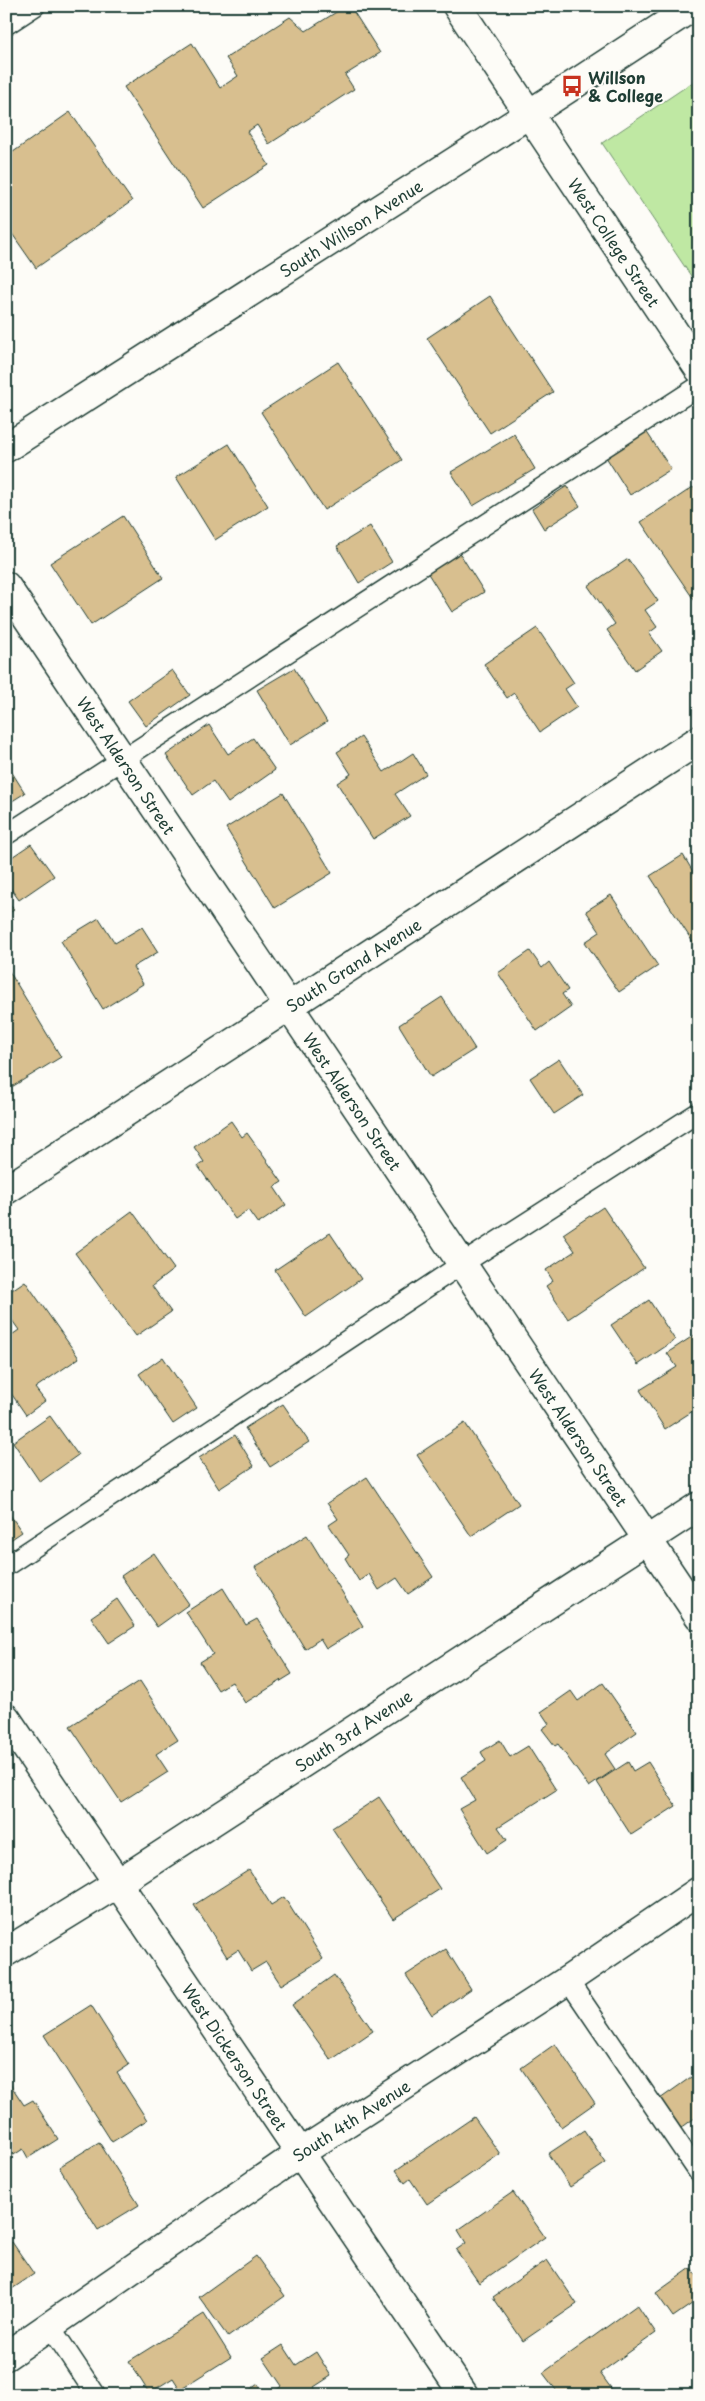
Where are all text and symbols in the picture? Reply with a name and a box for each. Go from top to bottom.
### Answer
place label: Willson & College [588,65,663,107]
bus stop icon: Willson & College [559,73,585,99]
street label: South Willson Avenue [274,173,427,283]
street label: West College Street [563,173,666,312]
street label: West Alderson Street [71,691,182,839]
street label: South Grand Avenue [281,912,426,1017]
street label: West Alderson Street [298,1027,408,1175]
street label: West Alderson Street [524,1363,634,1511]
street label: South 3rd Avenue [290,1683,417,1777]
street label: West Dickerson Street [177,1978,294,2136]
street label: South 4th Avenue [287,2073,415,2167]

